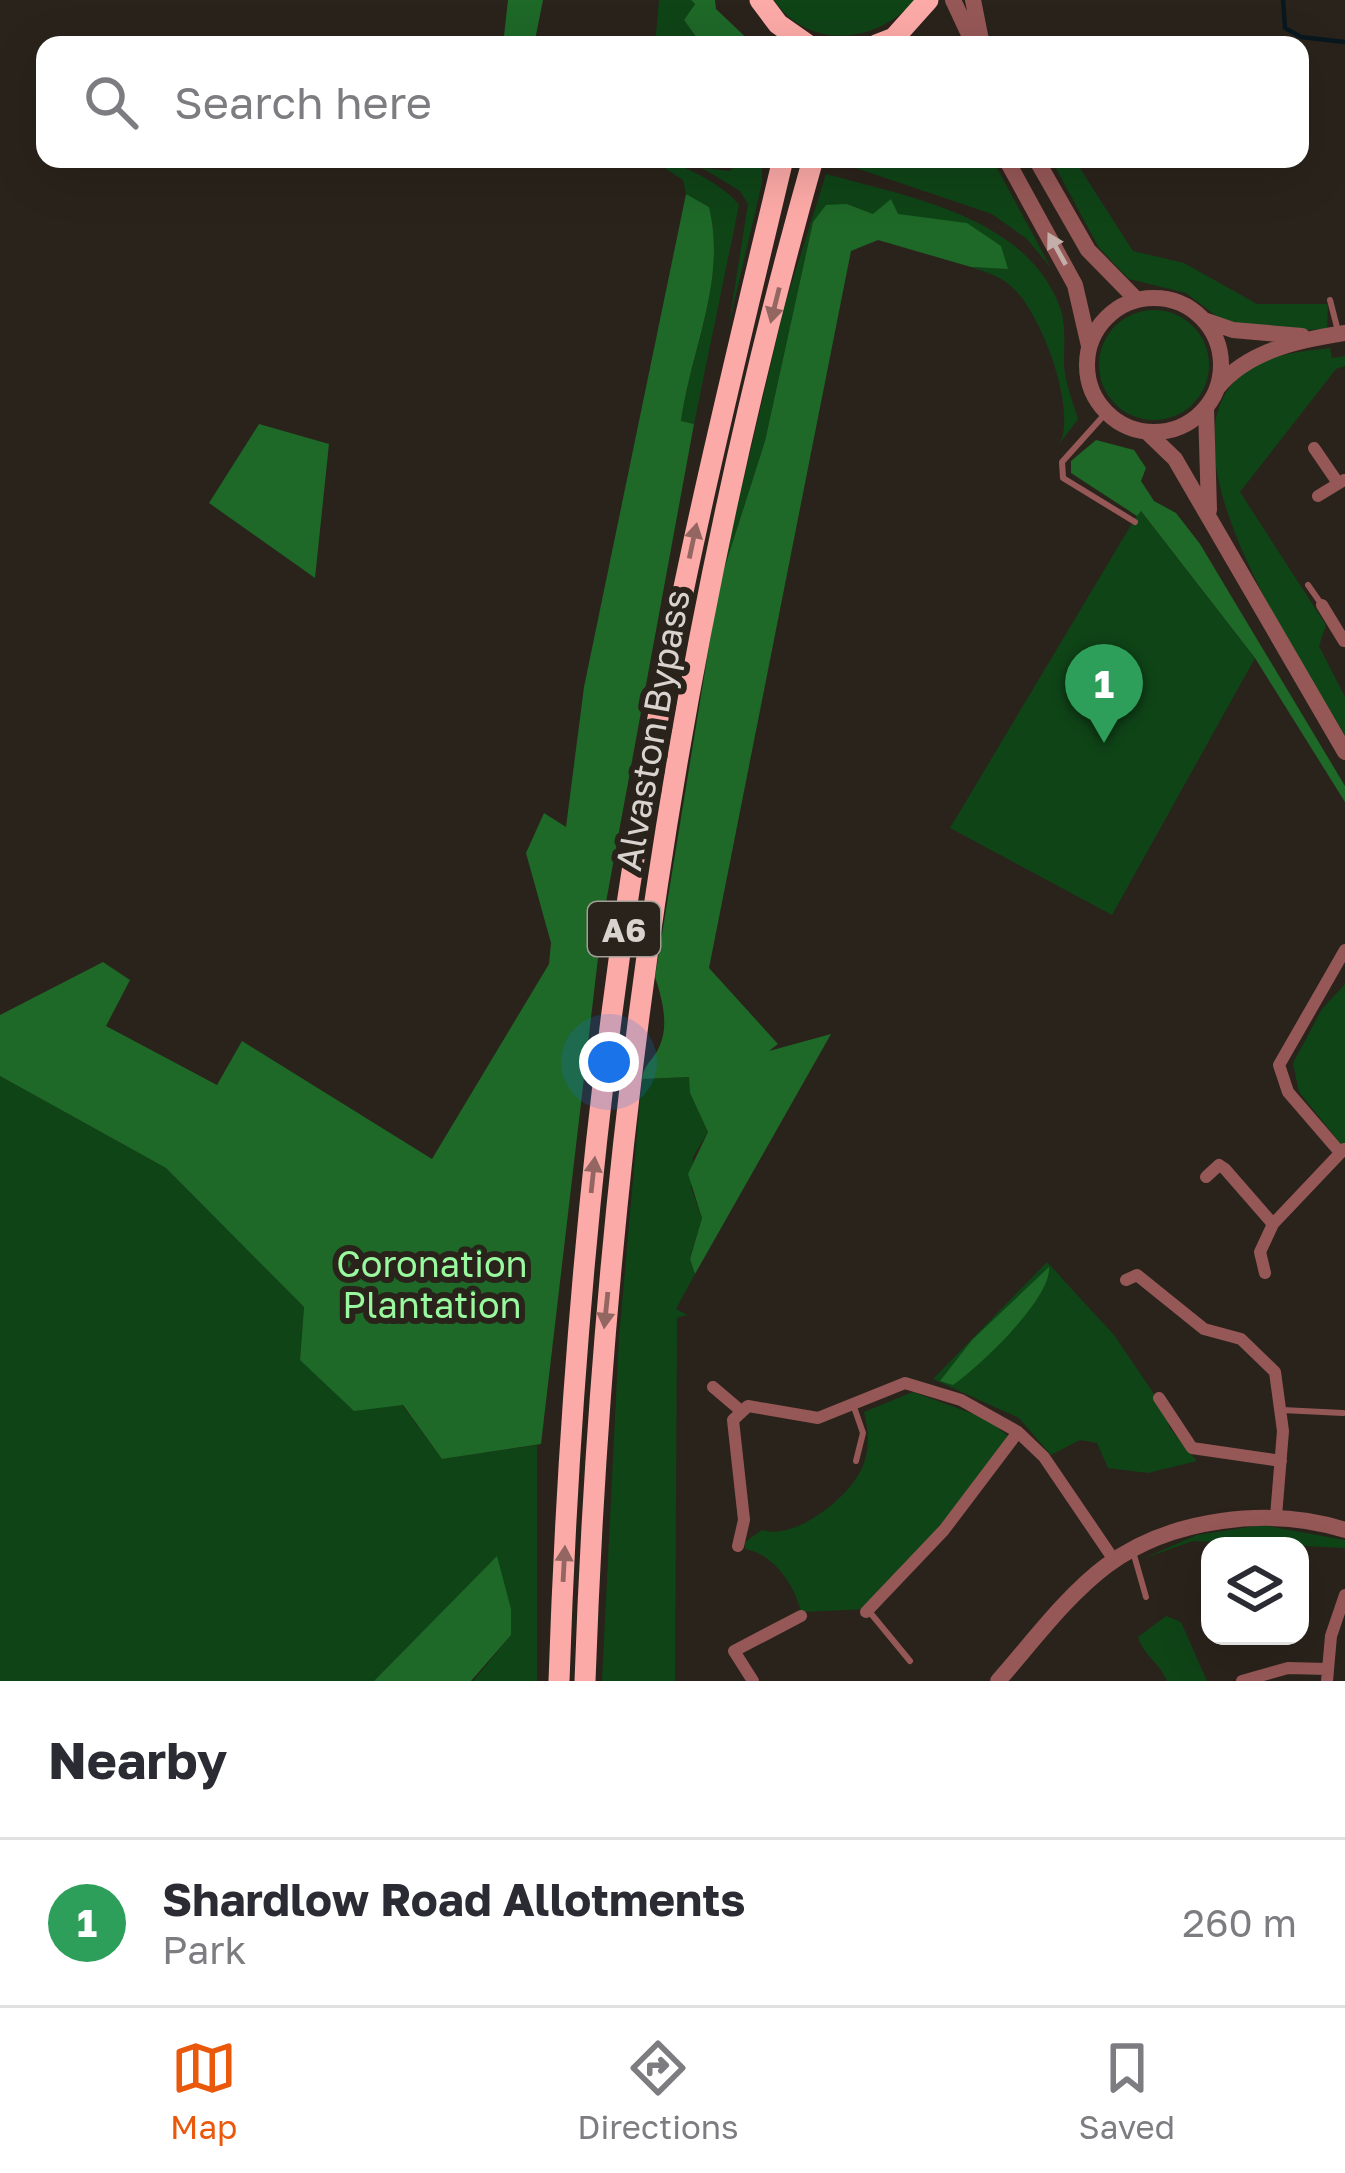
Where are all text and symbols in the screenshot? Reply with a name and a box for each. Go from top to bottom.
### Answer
search box [36,36,1309,168]
icon: search [78,69,144,135]
text: Search here [174,75,432,129]
one-way arrow [1047,232,1068,267]
one-way arrow [765,286,784,323]
one-way arrow [684,522,703,560]
street label: Alvaston Bypass [606,586,698,874]
pin: 1 [1065,644,1143,743]
road number: A6 [588,902,660,956]
your location [579,1032,639,1092]
one-way arrow [584,1156,603,1193]
park label: Coronation Plantation [336,1242,528,1326]
one-way arrow [596,1291,615,1329]
map controls [1201,1537,1309,1645]
button: layers [1201,1537,1309,1645]
one-way arrow [554,1544,573,1582]
text: Nearby [48,1729,227,1790]
text: Shardlow Road Allotments [162,1872,745,1926]
text: 1 [77,1899,97,1946]
text: 260 m [1182,1899,1297,1946]
text: Park [162,1926,246,1973]
tab: Map [170,2035,237,2146]
tab: Directions [577,2035,739,2146]
tab: Saved [1079,2035,1175,2146]

